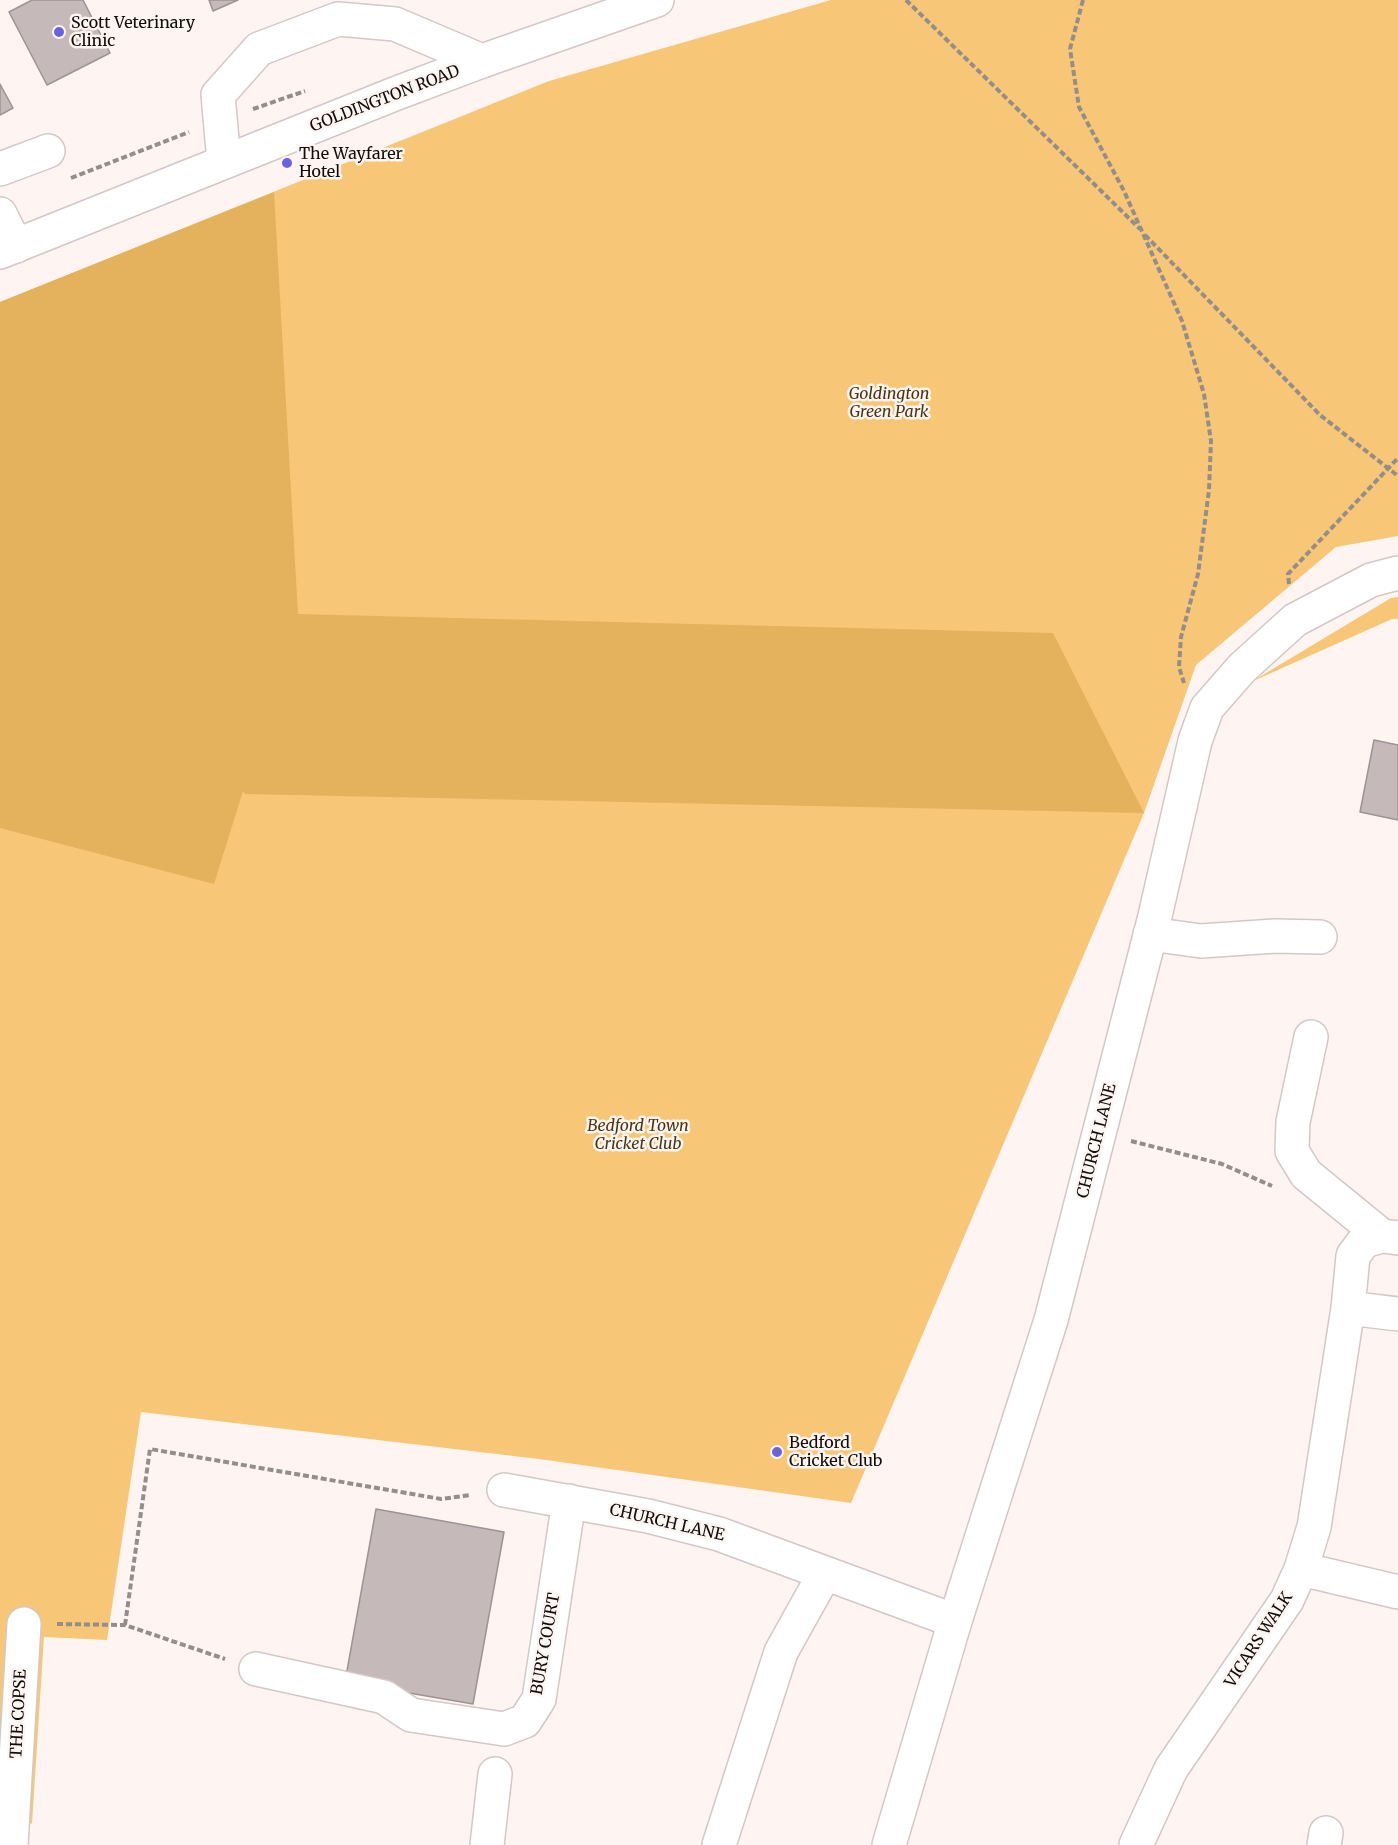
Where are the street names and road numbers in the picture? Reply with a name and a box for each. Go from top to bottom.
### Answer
street label: GOLDINGTON ROAD [307,62,463,136]
street label: CHURCH LANE [1073,1082,1121,1200]
street label: CHURCH LANE [608,1500,726,1546]
street label: VICARS WALK [1221,1589,1297,1691]
street label: BURY COURT [528,1592,564,1696]
street label: THE COPSE [7,1669,31,1759]

